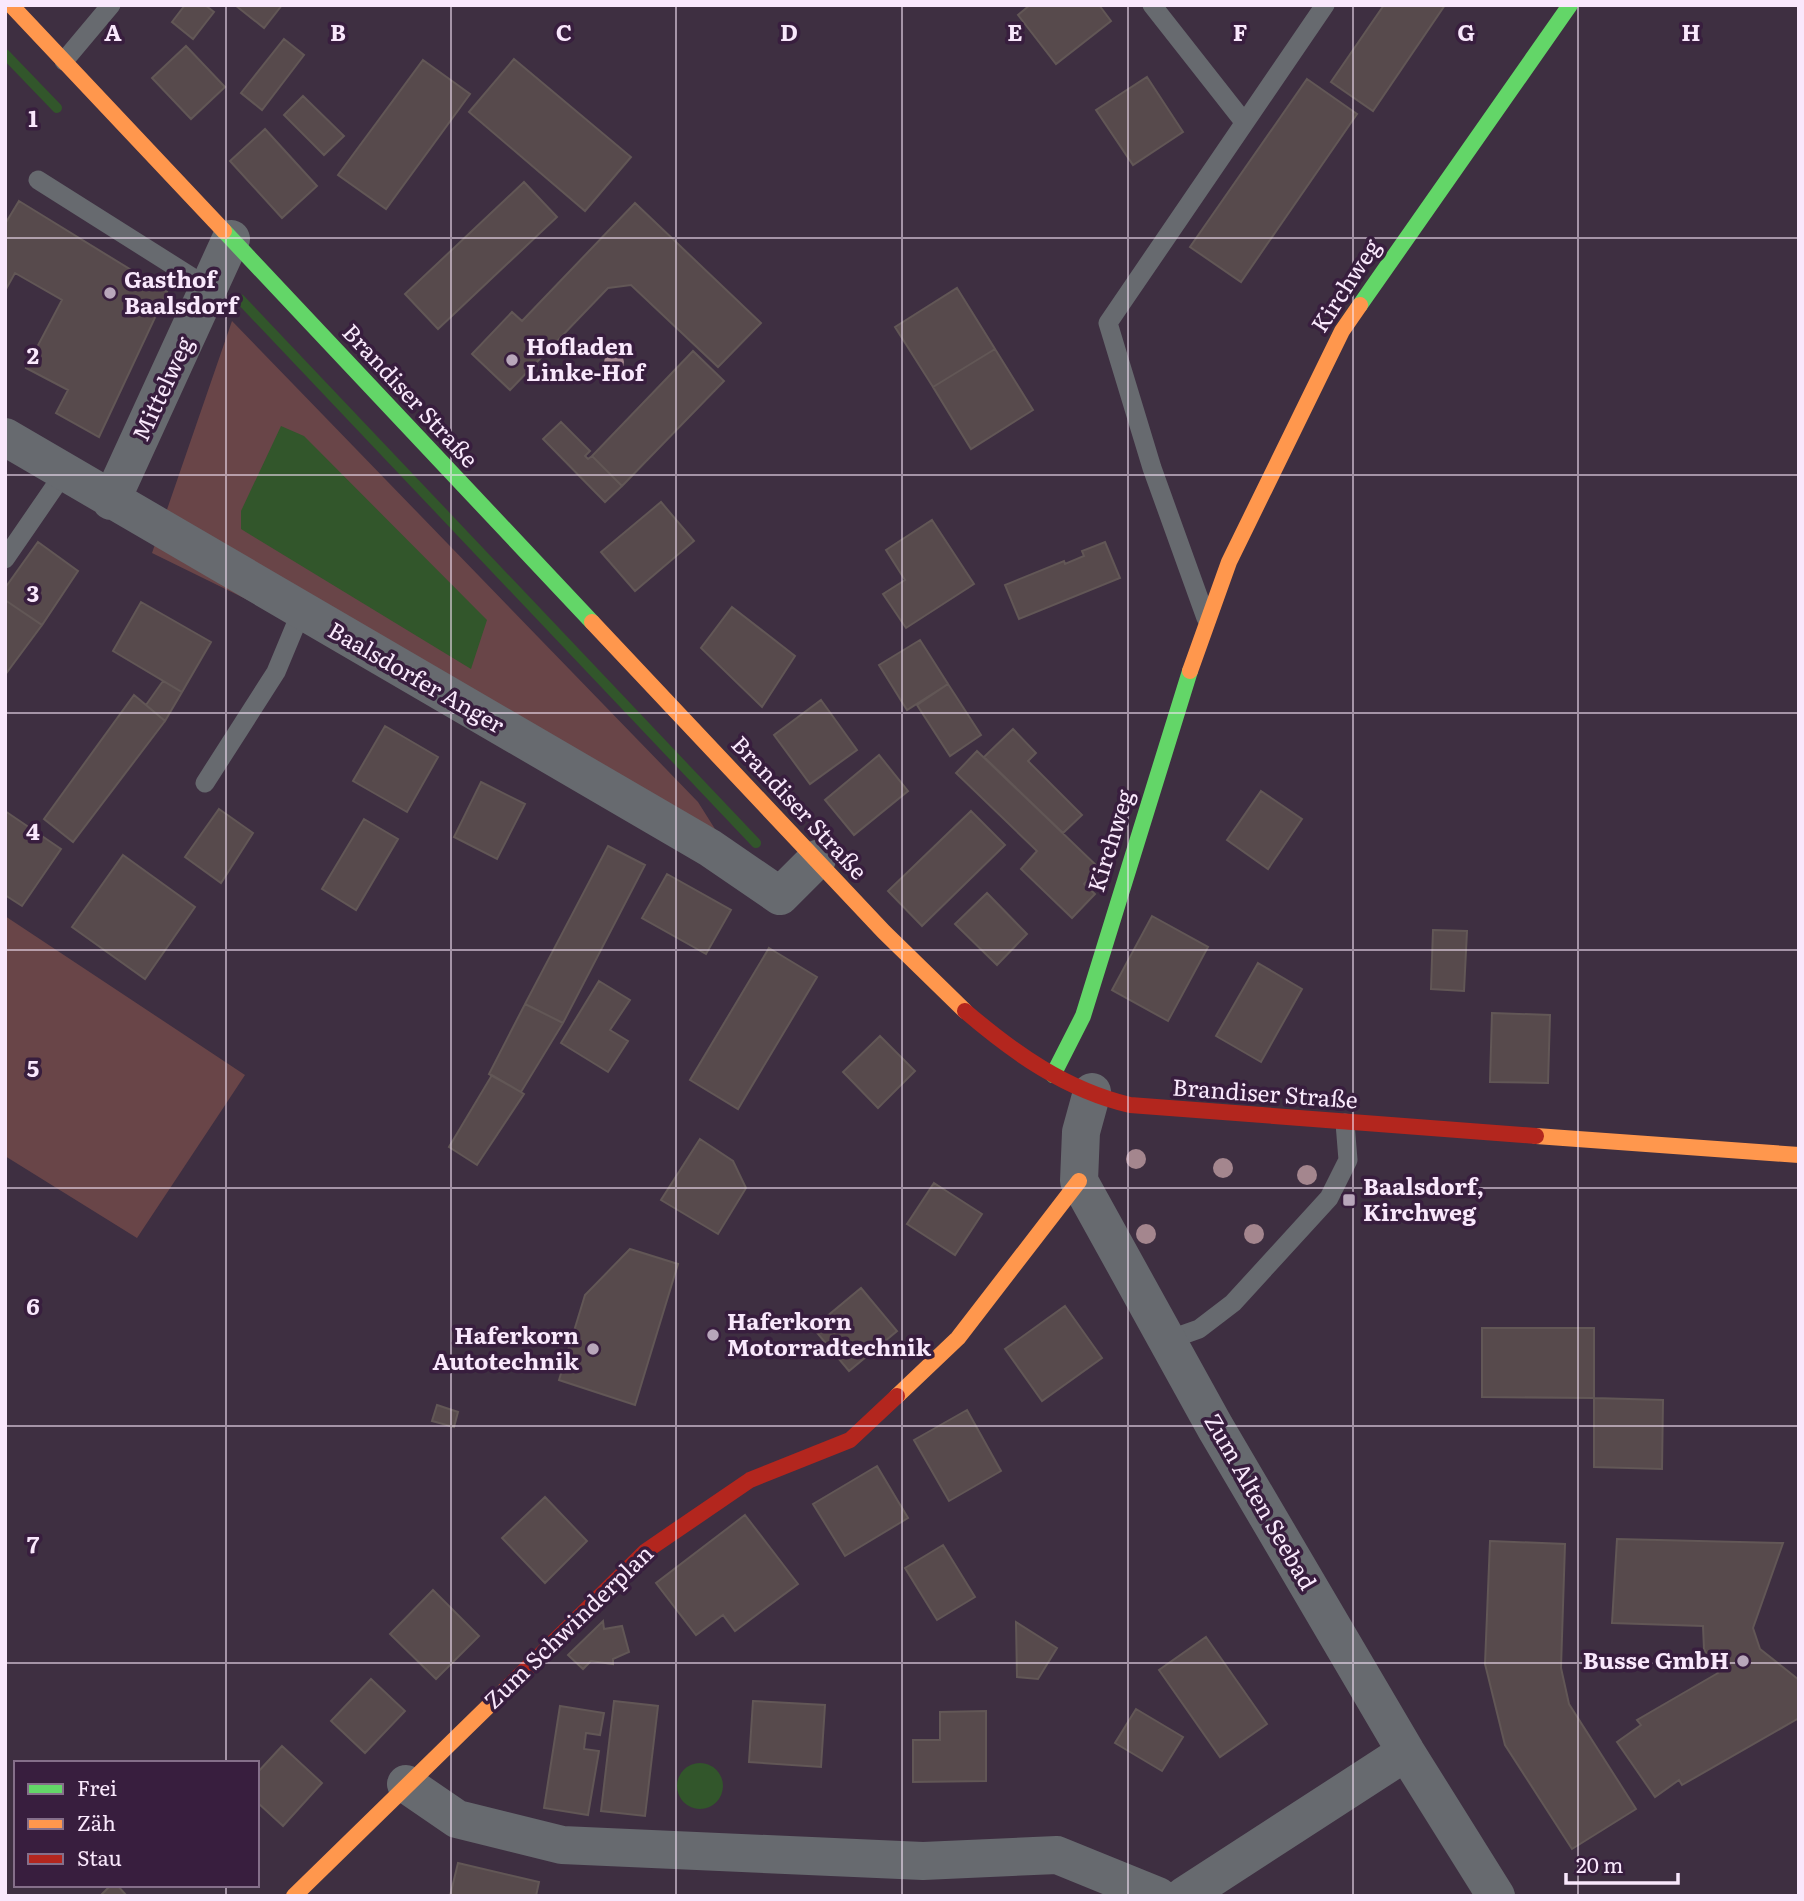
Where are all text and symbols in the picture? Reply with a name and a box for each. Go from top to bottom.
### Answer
text: A [104,14,122,48]
text: B [330,14,346,48]
text: C [556,14,572,48]
text: D [780,14,798,48]
text: E [1007,14,1023,48]
text: F [1233,14,1248,48]
text: G [1457,14,1475,48]
text: H [1681,14,1701,48]
text: 1 [28,100,38,134]
street label: Kirchweg [1301,231,1387,338]
place label: Gasthof Baalsdorf [124,261,240,321]
marker: Gasthof Baalsdorf [102,285,118,301]
street label: Brandiser Straße [336,315,487,474]
place label: Hofladen Linke-Hof [526,328,647,388]
street label: Mittelweg [122,330,200,446]
text: 2 [27,337,39,371]
marker: Hofladen Linke-Hof [504,352,520,368]
text: 3 [27,575,39,609]
street label: Baalsdorfer Anger [323,612,512,741]
street label: Brandiser Straße [725,727,876,886]
street label: Kirchweg [1077,785,1141,896]
text: 4 [26,813,40,847]
text: 5 [27,1050,39,1084]
street label: Brandiser Straße [1171,1069,1359,1115]
place label: Baalsdorf, Kirchweg [1363,1168,1484,1228]
marker: Baalsdorf, Kirchweg [1341,1192,1357,1208]
text: 6 [26,1288,40,1322]
place label: Haferkorn Motorradtechnik [727,1303,932,1363]
place label: Haferkorn Autotechnik [433,1317,580,1377]
marker: Haferkorn Motorradtechnik [705,1327,721,1343]
marker: Haferkorn Autotechnik [585,1341,601,1357]
street label: Zum Alten Seebad [1197,1406,1326,1596]
text: 7 [27,1526,40,1560]
street label: Zum Schwinderplan [475,1536,660,1715]
place label: Busse GmbH [1583,1642,1729,1676]
marker: Busse GmbH [1735,1653,1751,1669]
legend [14,1761,259,1887]
text: Frei [77,1771,117,1802]
text: Zäh [77,1806,116,1837]
text: Stau [77,1841,122,1872]
scale bar [1566,1842,1678,1886]
text: 20 m [1576,1848,1623,1879]

